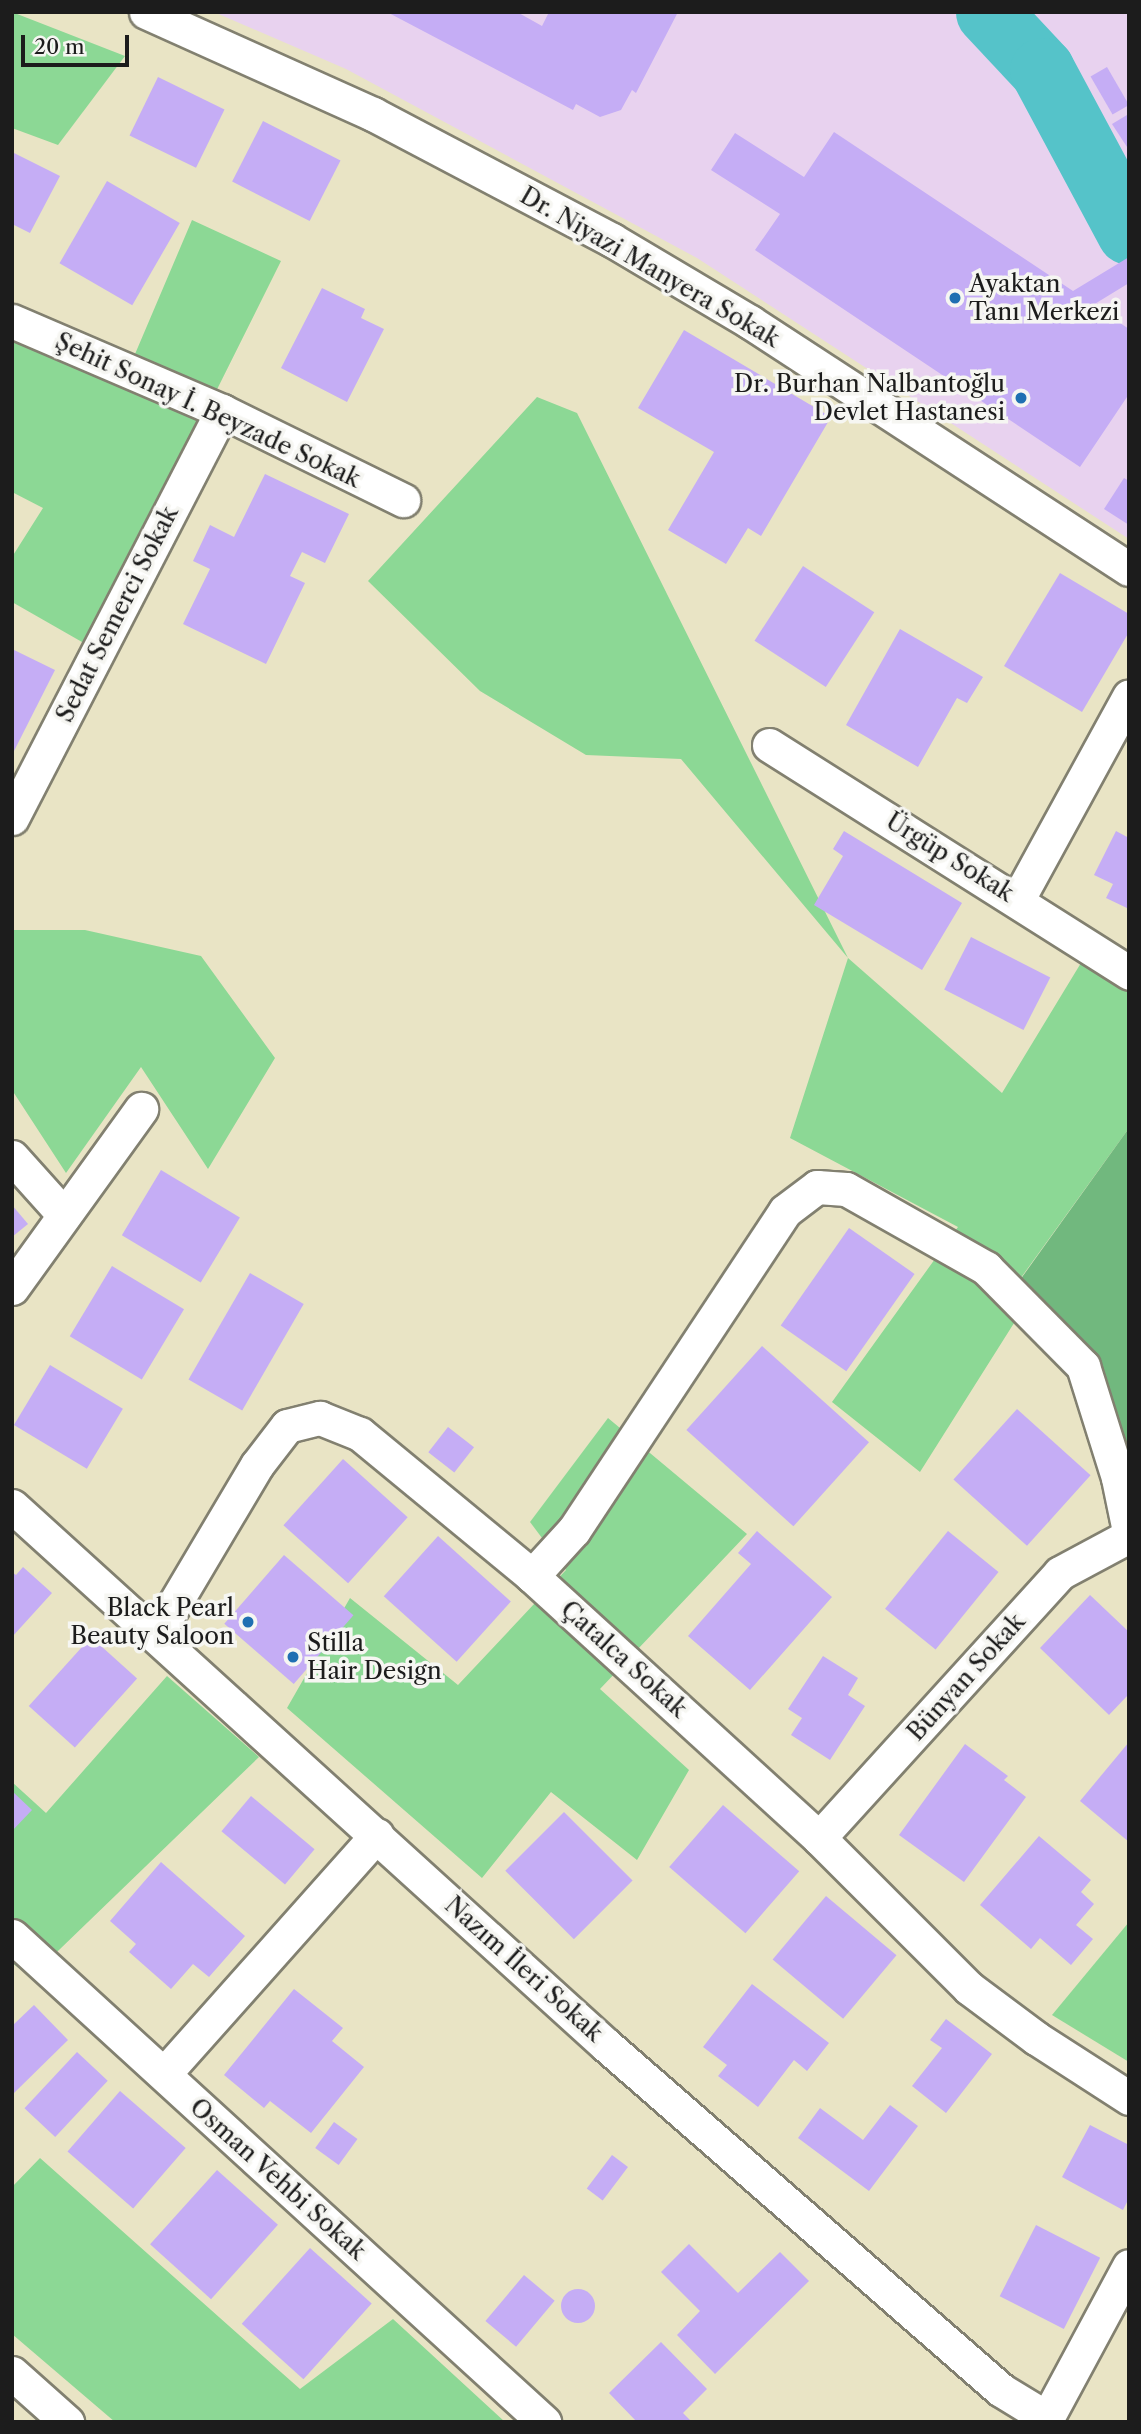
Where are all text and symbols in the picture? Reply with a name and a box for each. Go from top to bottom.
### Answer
scale bar [24,21,133,65]
text: 20 m [34,34,85,59]
street label: Dr. Niyazi Manyera Sokak [515,181,785,353]
place label: Ayaktan Tanı Merkezi [969,270,1119,326]
marker: Ayaktan Tanı Merkezi [947,290,963,306]
street label: Şehit Sonay İ. Beyzade Sokak [50,326,366,494]
place label: Dr. Burhan Nalbantoğlu Devlet Hastanesi [734,370,1005,426]
marker: Dr. Burhan Nalbantoğlu Devlet Hastanesi [1011,388,1031,408]
street label: Sedat Semerci Sokak [50,501,184,727]
street label: Ürgüp Sokak [881,806,1019,908]
place label: Black Pearl Beauty Saloon [70,1594,234,1650]
street label: Çatalca Sokak [555,1595,693,1723]
street label: Bünyan Sokak [901,1607,1031,1747]
marker: Black Pearl Beauty Saloon [240,1614,256,1630]
place label: Stilla Hair Design [307,1629,442,1685]
marker: Stilla Hair Design [285,1649,301,1665]
street label: Nazım İleri Sokak [439,1890,609,2048]
street label: Osman Vehbi Sokak [184,2092,372,2266]

